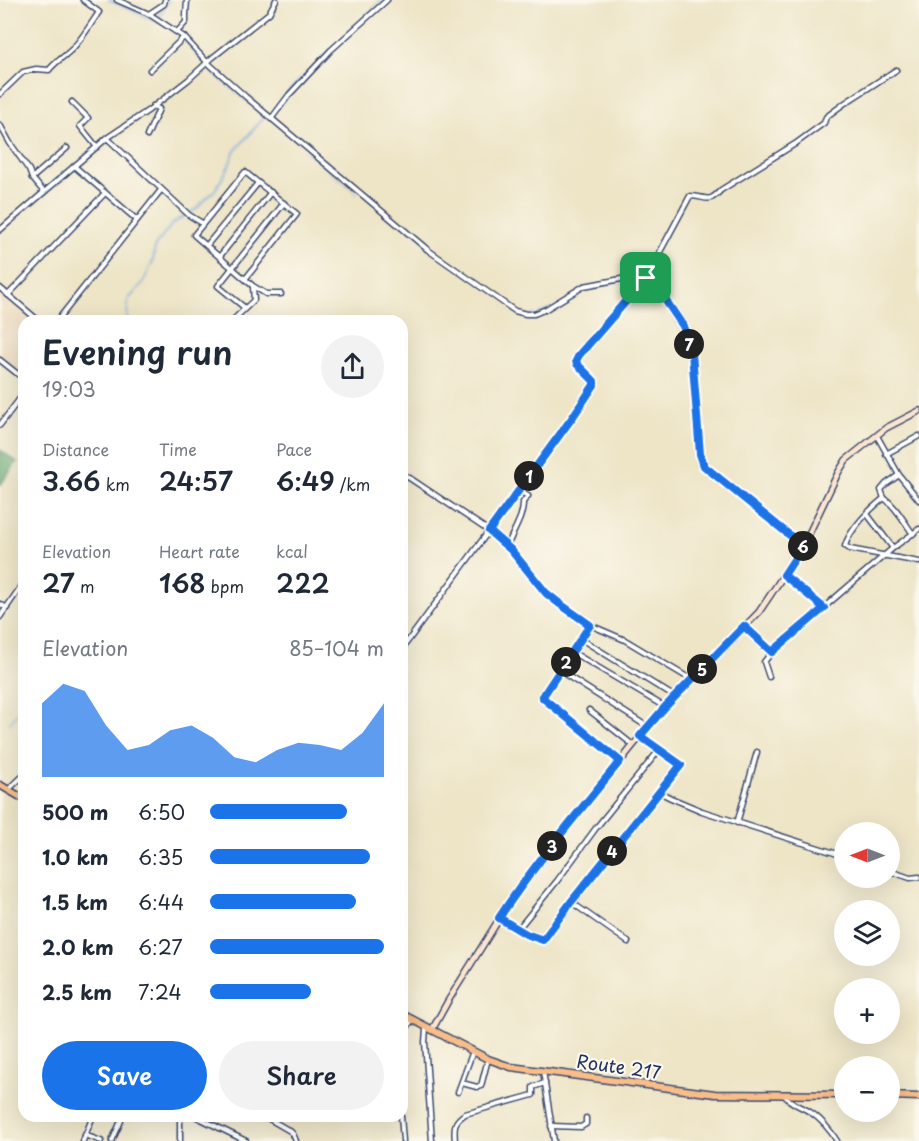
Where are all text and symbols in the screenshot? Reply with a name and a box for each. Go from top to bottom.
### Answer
pin [620,252,671,303]
icon: arrive [629,261,662,294]
text: Evening run [42,326,233,376]
pin: 7 [674,329,704,359]
text: 7 [684,332,694,356]
button: share [321,335,384,398]
text: 19:03 [42,374,96,404]
text: Distance [42,437,109,461]
text: Time [159,437,197,461]
text: Pace [276,437,312,461]
text: 3.66 [42,461,101,500]
text: 24:57 [159,461,233,500]
text: 6:49 [276,461,335,500]
pin: 1 [514,461,544,491]
text: 1 [525,464,533,488]
text: km [101,472,130,496]
text: /km [335,472,370,496]
pin: 6 [788,531,818,561]
text: 6 [797,534,809,558]
text: Elevation [42,539,111,563]
text: Heart rate [159,539,240,563]
text: kcal [276,539,308,563]
text: 27 [42,563,75,602]
text: 168 [159,563,206,602]
text: 222 [276,563,329,602]
text: m [75,574,94,598]
text: bpm [206,574,244,598]
text: Elevation [42,633,128,663]
text: 85–104 m [289,633,384,663]
pin: 2 [551,647,581,677]
text: 2 [560,650,572,674]
pin: 5 [687,654,717,684]
text: 5 [697,657,707,681]
text: 500 m [42,797,109,827]
text: 6:50 [138,797,185,827]
north arrow [834,822,900,888]
map controls [834,822,900,1122]
pin: 3 [537,831,567,861]
text: 3 [547,834,557,858]
pin: 4 [597,836,627,866]
text: 4 [607,839,617,863]
text: 1.0 km [42,842,109,872]
text: 6:35 [138,842,183,872]
text: 1.5 km [42,887,108,917]
text: 6:44 [138,887,184,917]
button: layers [834,900,900,966]
text: 2.0 km [42,932,114,962]
text: 6:27 [138,932,183,962]
text: 2.5 km [42,977,112,1007]
text: 7:24 [138,977,182,1007]
button: + [834,978,900,1044]
button: Save [42,1041,207,1110]
button: Share [219,1041,384,1110]
street label: Route 217 [575,1047,663,1085]
button: − [834,1056,900,1122]

